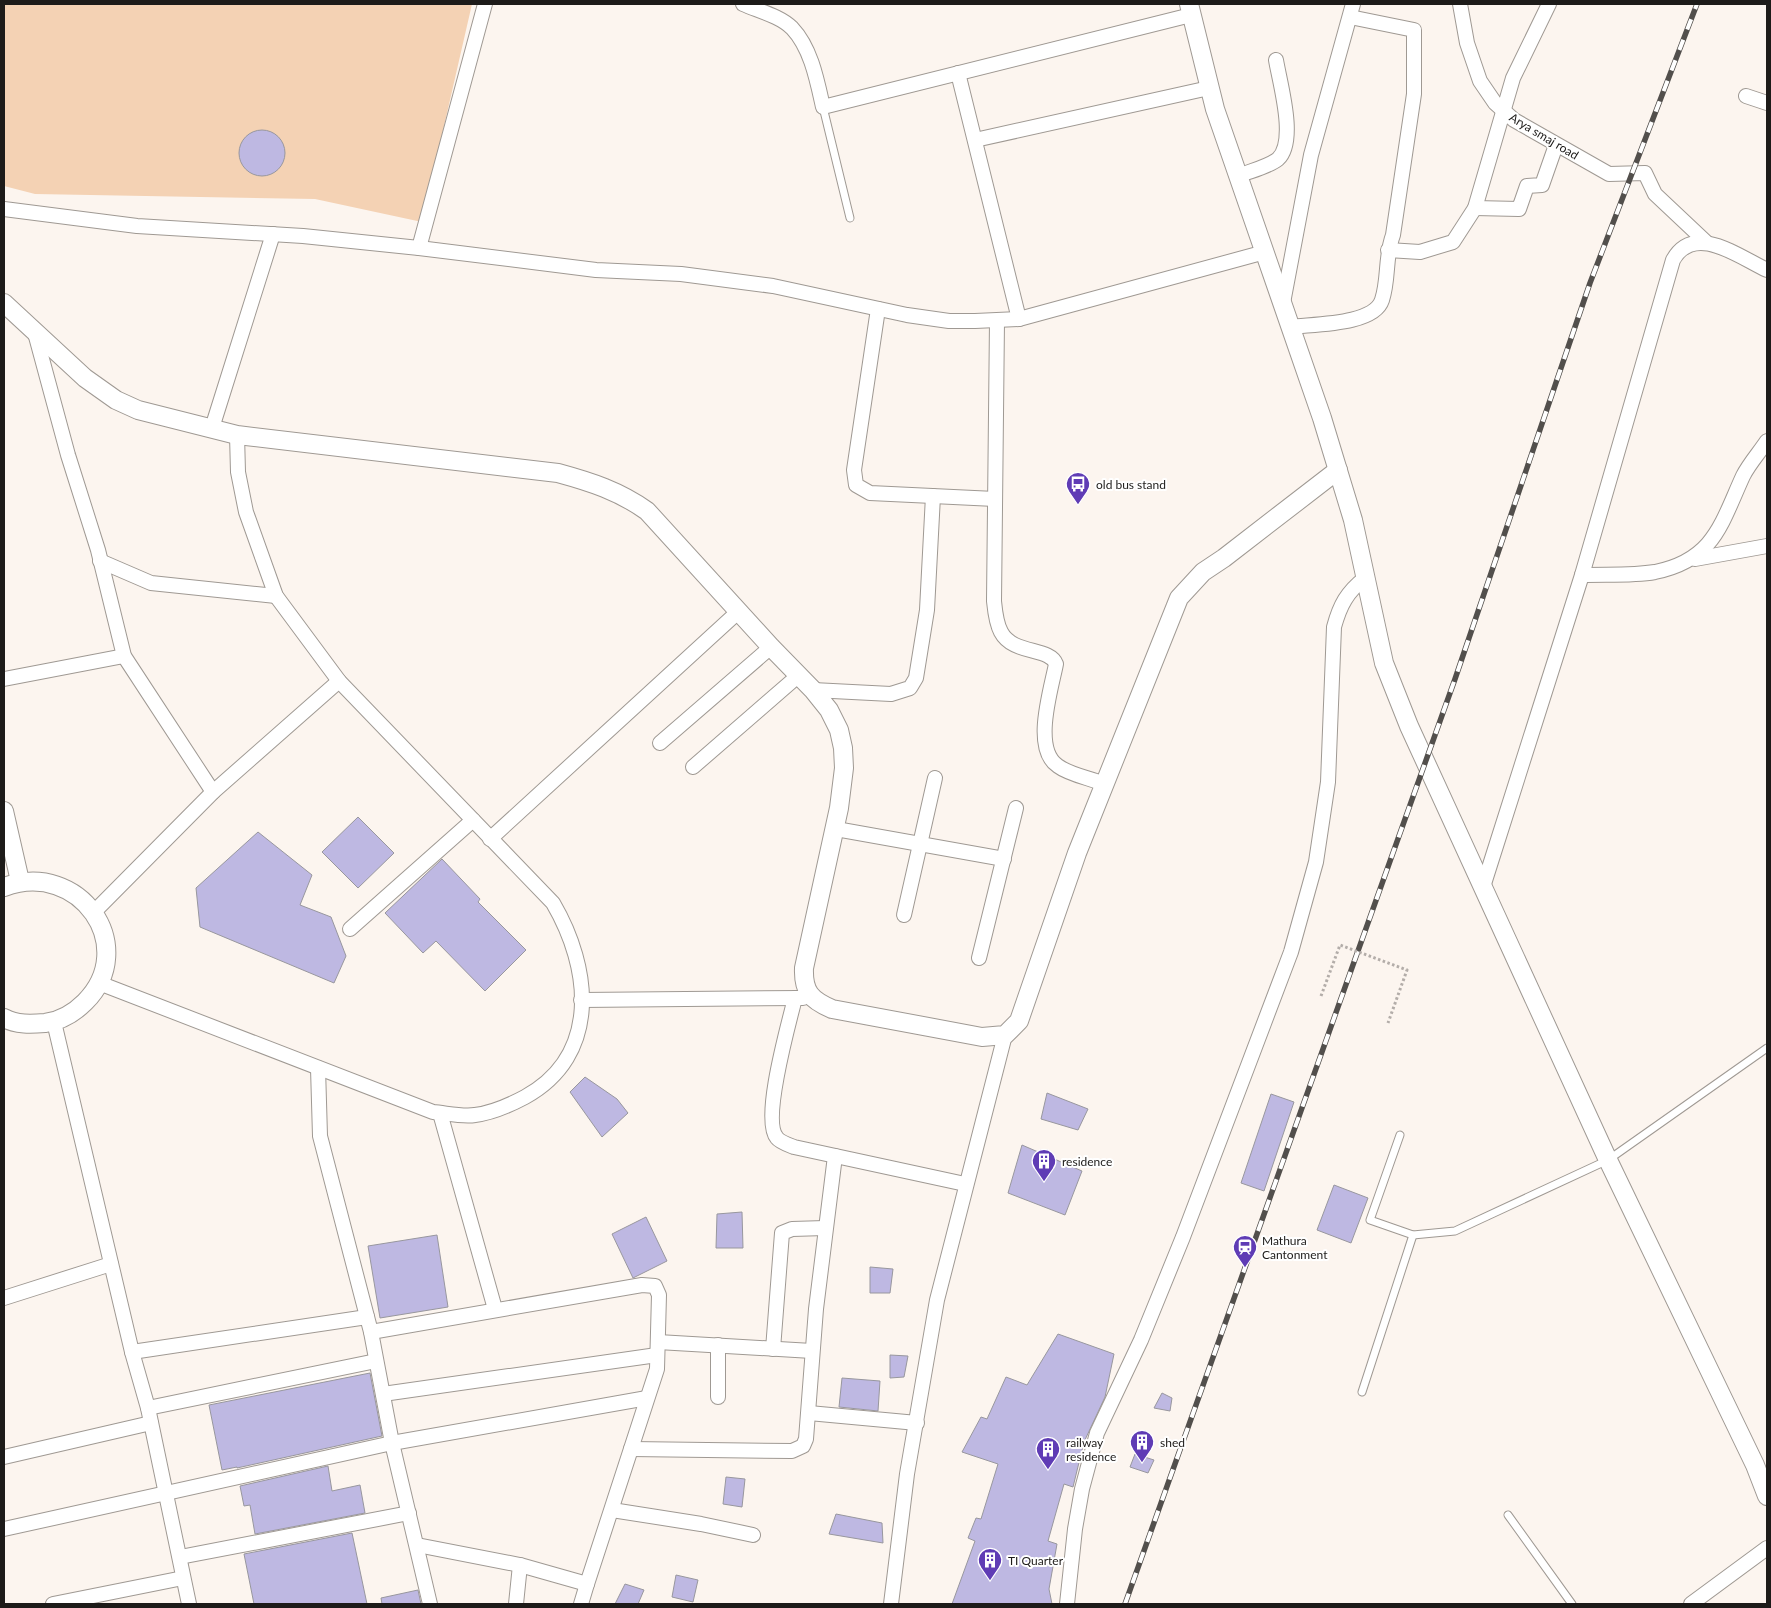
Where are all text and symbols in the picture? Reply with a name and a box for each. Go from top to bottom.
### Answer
street label: Arya smaj road [1507,109,1581,163]
bus stop icon: old bus stand [1065,471,1091,505]
place label: old bus stand [1096,477,1166,492]
building icon: residence [1031,1148,1057,1182]
place label: residence [1062,1154,1112,1169]
place label: Mathura Cantonment [1262,1233,1328,1262]
station icon: Mathura Cantonment [1232,1234,1258,1268]
building icon: shed [1129,1429,1155,1463]
place label: railway residence [1066,1435,1116,1464]
place label: shed [1160,1435,1185,1450]
building icon: railway residence [1035,1436,1061,1470]
building icon: TI Quarter [977,1547,1003,1581]
place label: TI Quarter [1008,1553,1064,1568]

